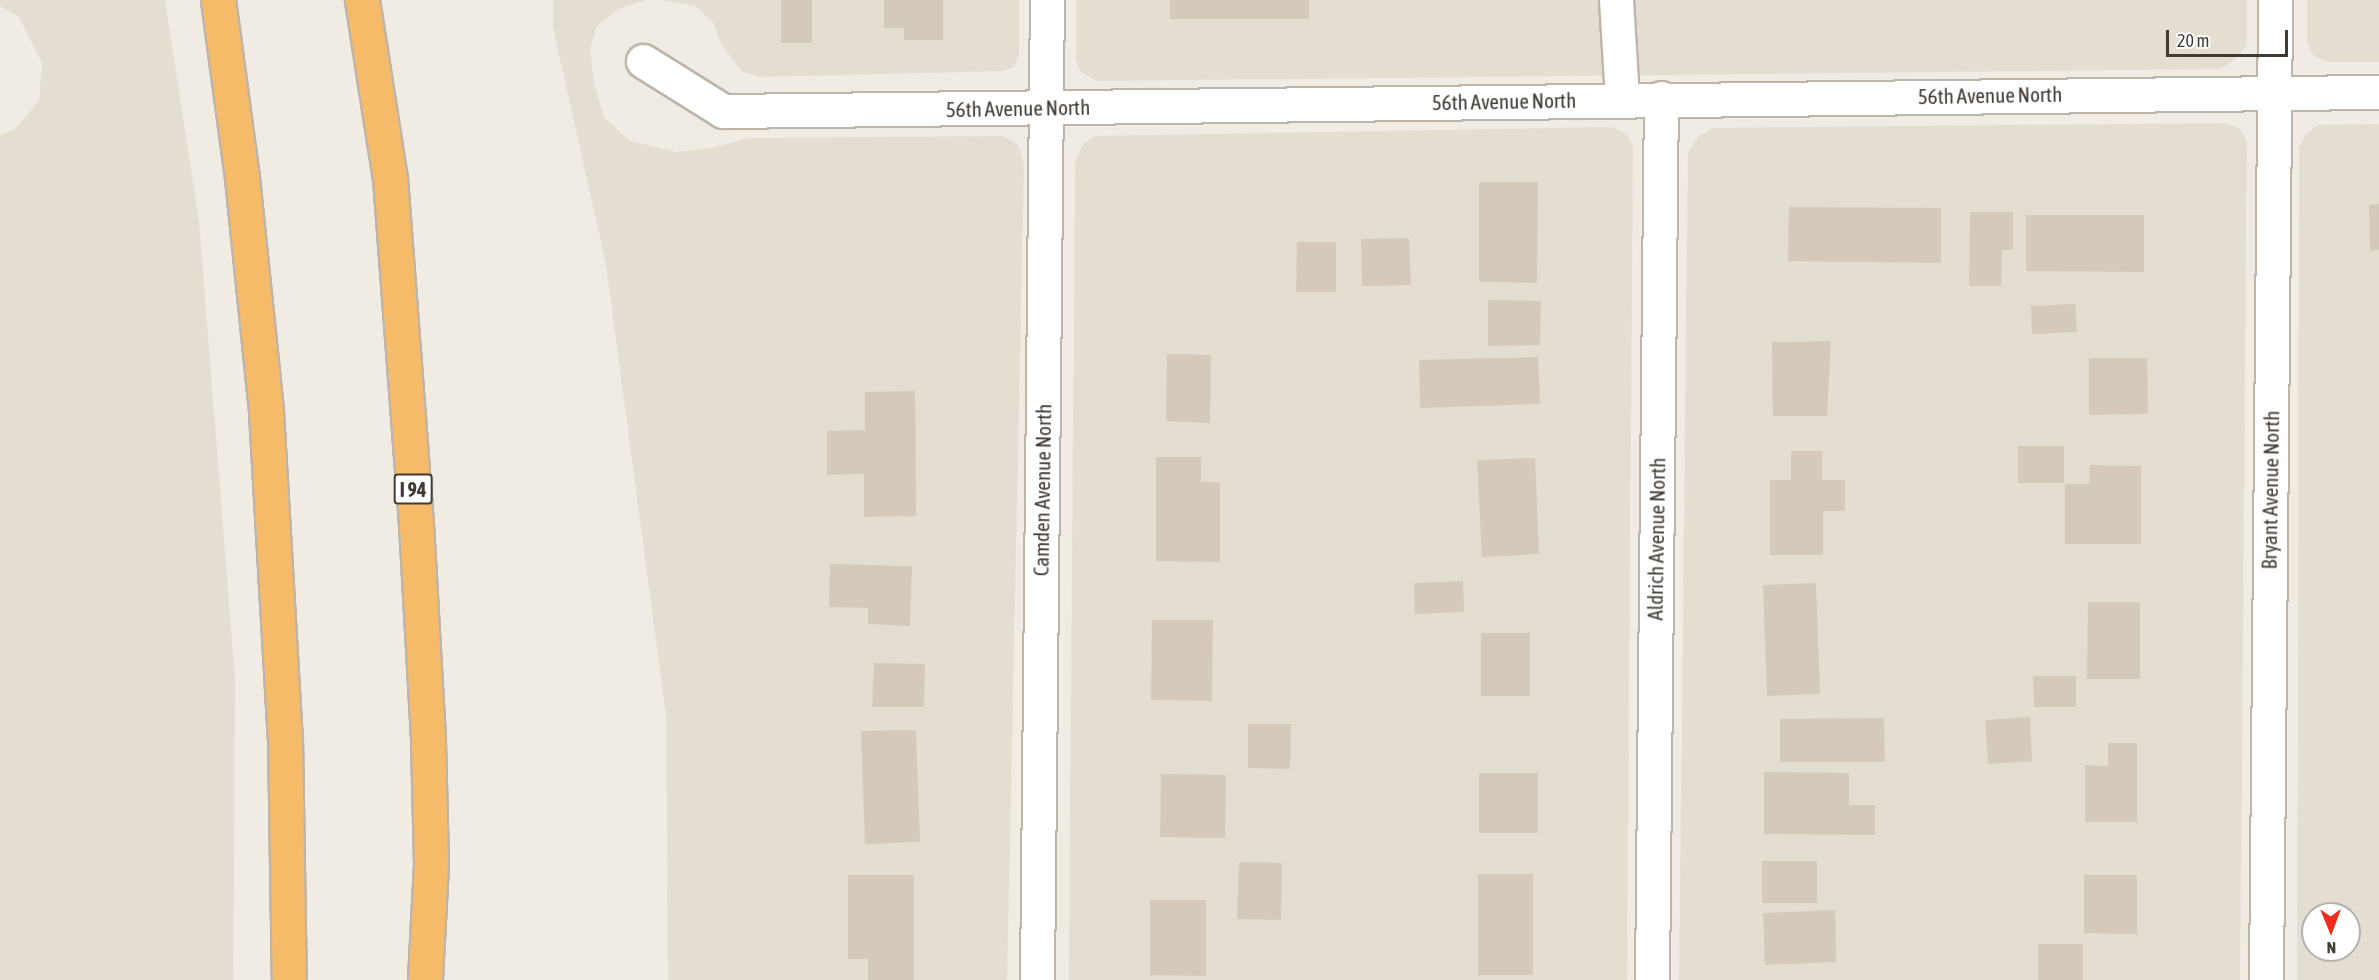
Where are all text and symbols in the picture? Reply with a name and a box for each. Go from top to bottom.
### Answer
scale bar [2169,18,2290,56]
text: 20 m [2177,30,2209,51]
street label: 56th Avenue North [1918,81,2062,109]
street label: 56th Avenue North [1432,87,1576,115]
street label: 56th Avenue North [946,94,1090,122]
street label: Camden Avenue North [1028,404,1056,576]
street label: Bryant Avenue North [2256,410,2284,570]
street label: Aldrich Avenue North [1642,457,1670,621]
road number: I 94 [394,472,432,506]
north arrow [2301,902,2361,962]
text: N [2326,939,2336,957]

